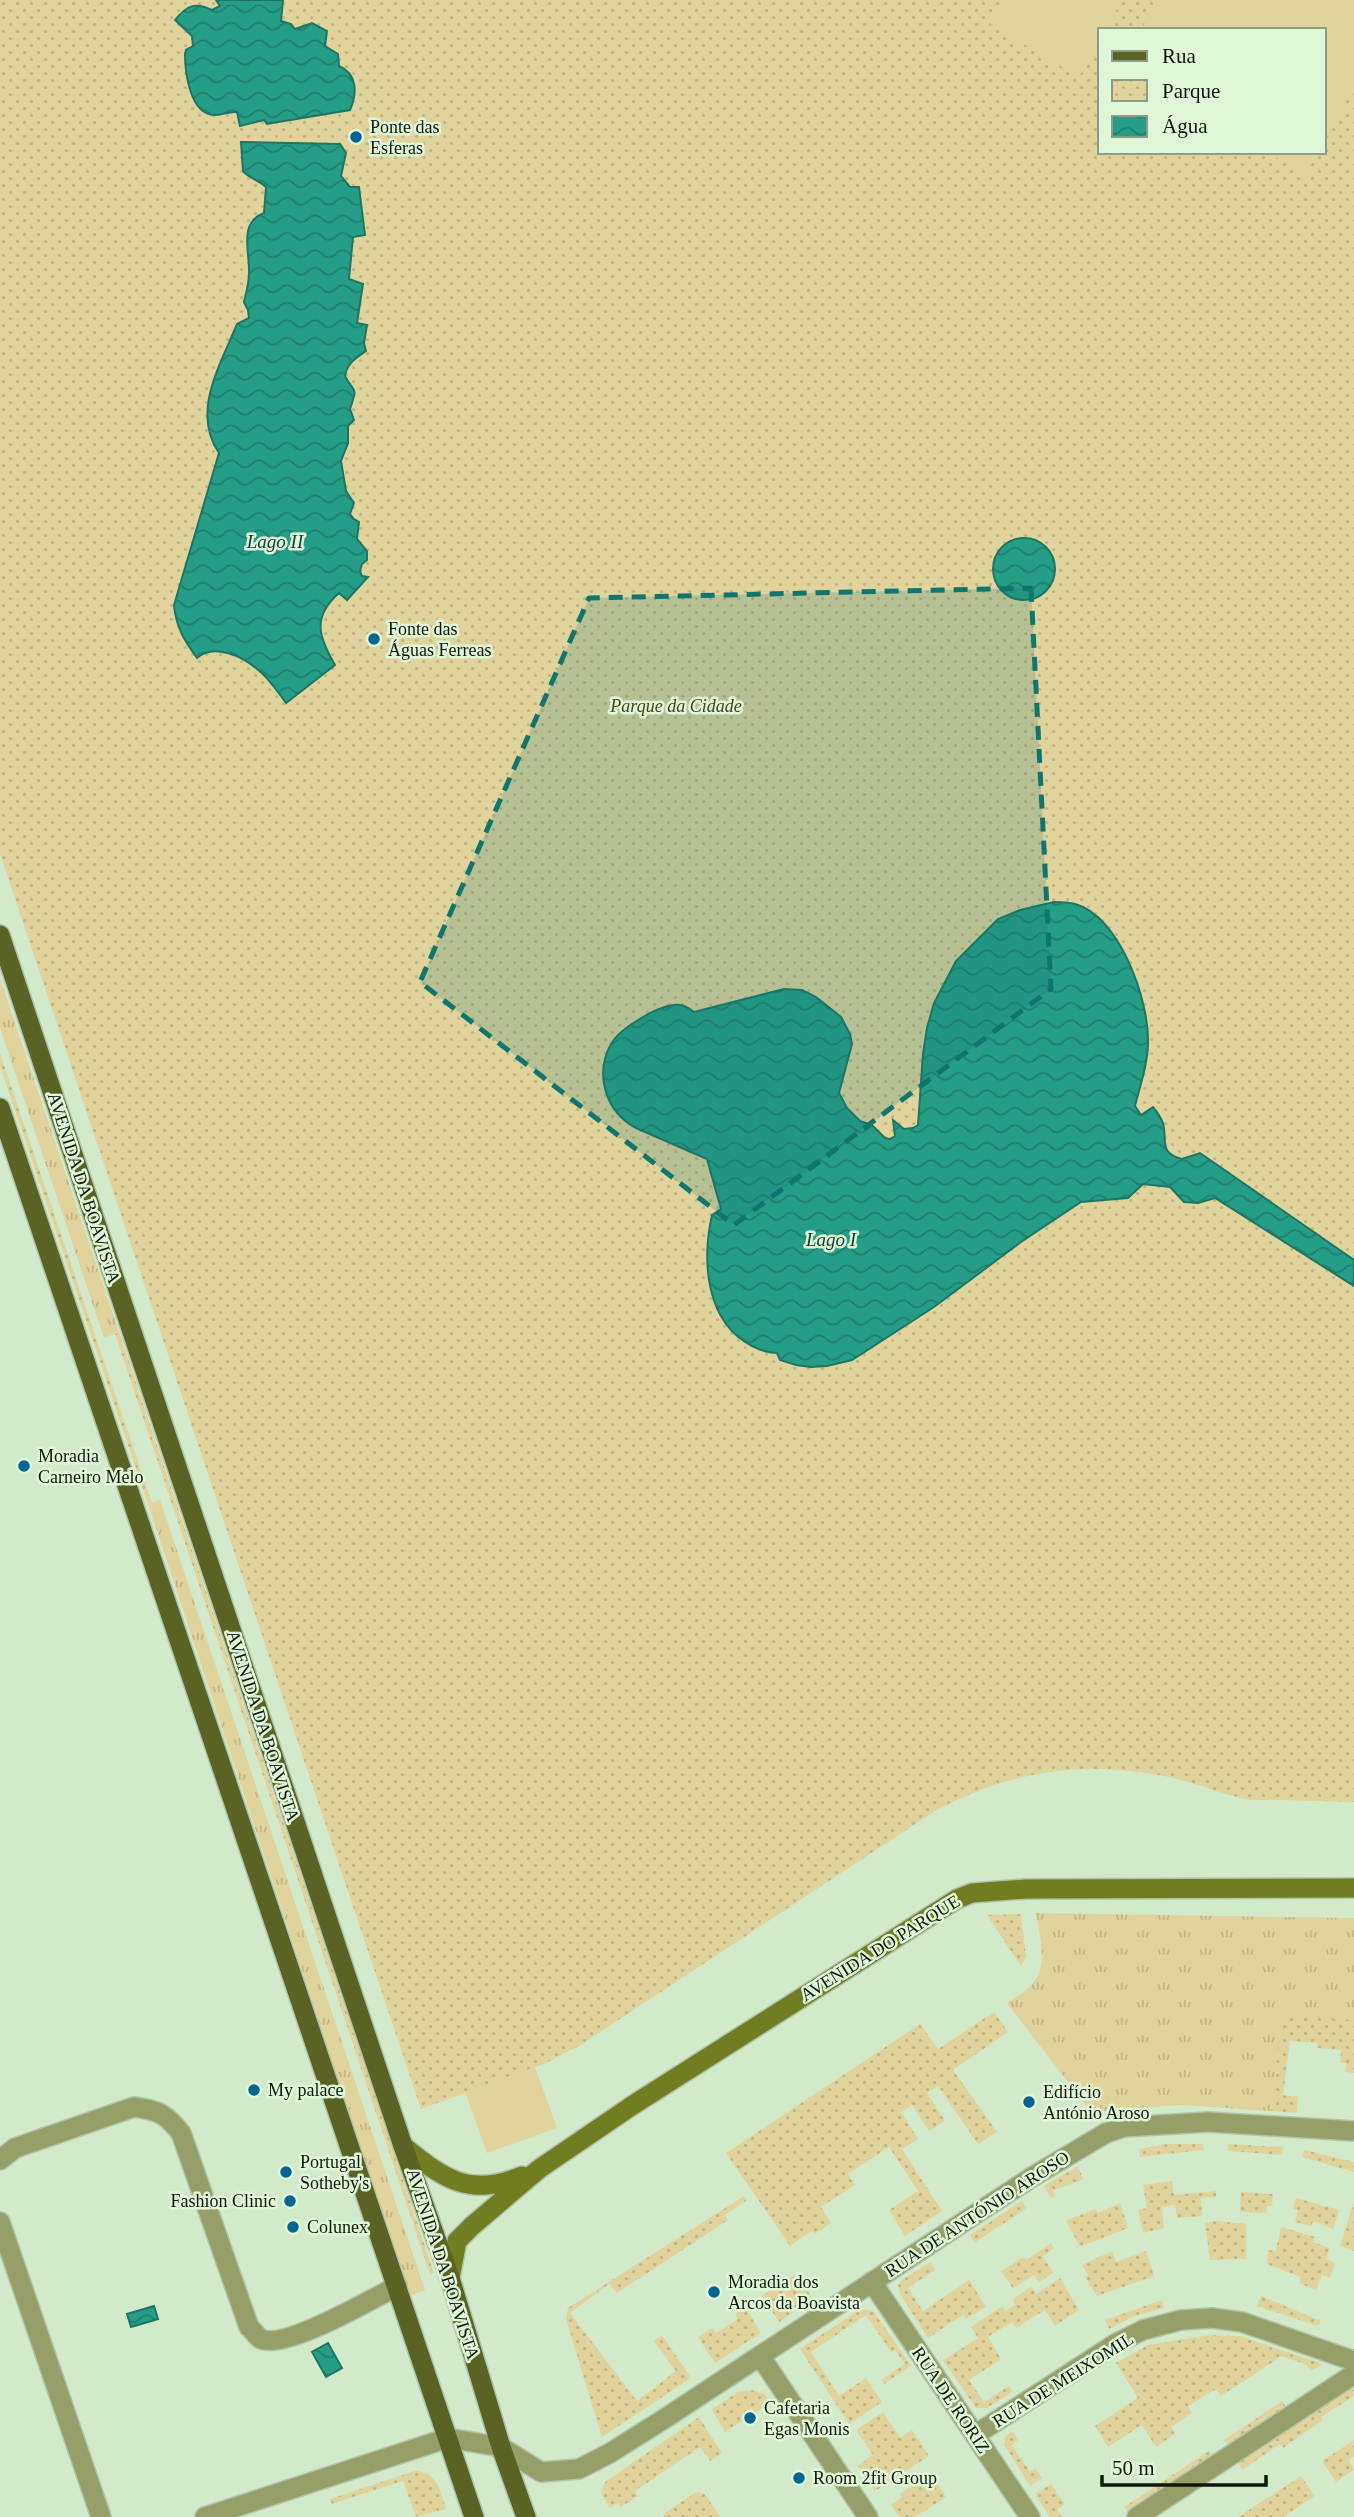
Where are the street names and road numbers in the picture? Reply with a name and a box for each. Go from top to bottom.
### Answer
street label: AVENIDA DA BOAVISTA [44,1090,124,1286]
street label: AVENIDA DA BOAVISTA [223,1628,303,1824]
street label: AVENIDA DO PARQUE [797,1891,963,2005]
street label: RUA DE ANTÓNIO AROSO [881,2146,1073,2281]
street label: AVENIDA DA BOAVISTA [403,2166,483,2362]
street label: RUA DE MEIXOMIL [989,2329,1137,2431]
street label: RUA DE RORIZ [908,2343,994,2457]

